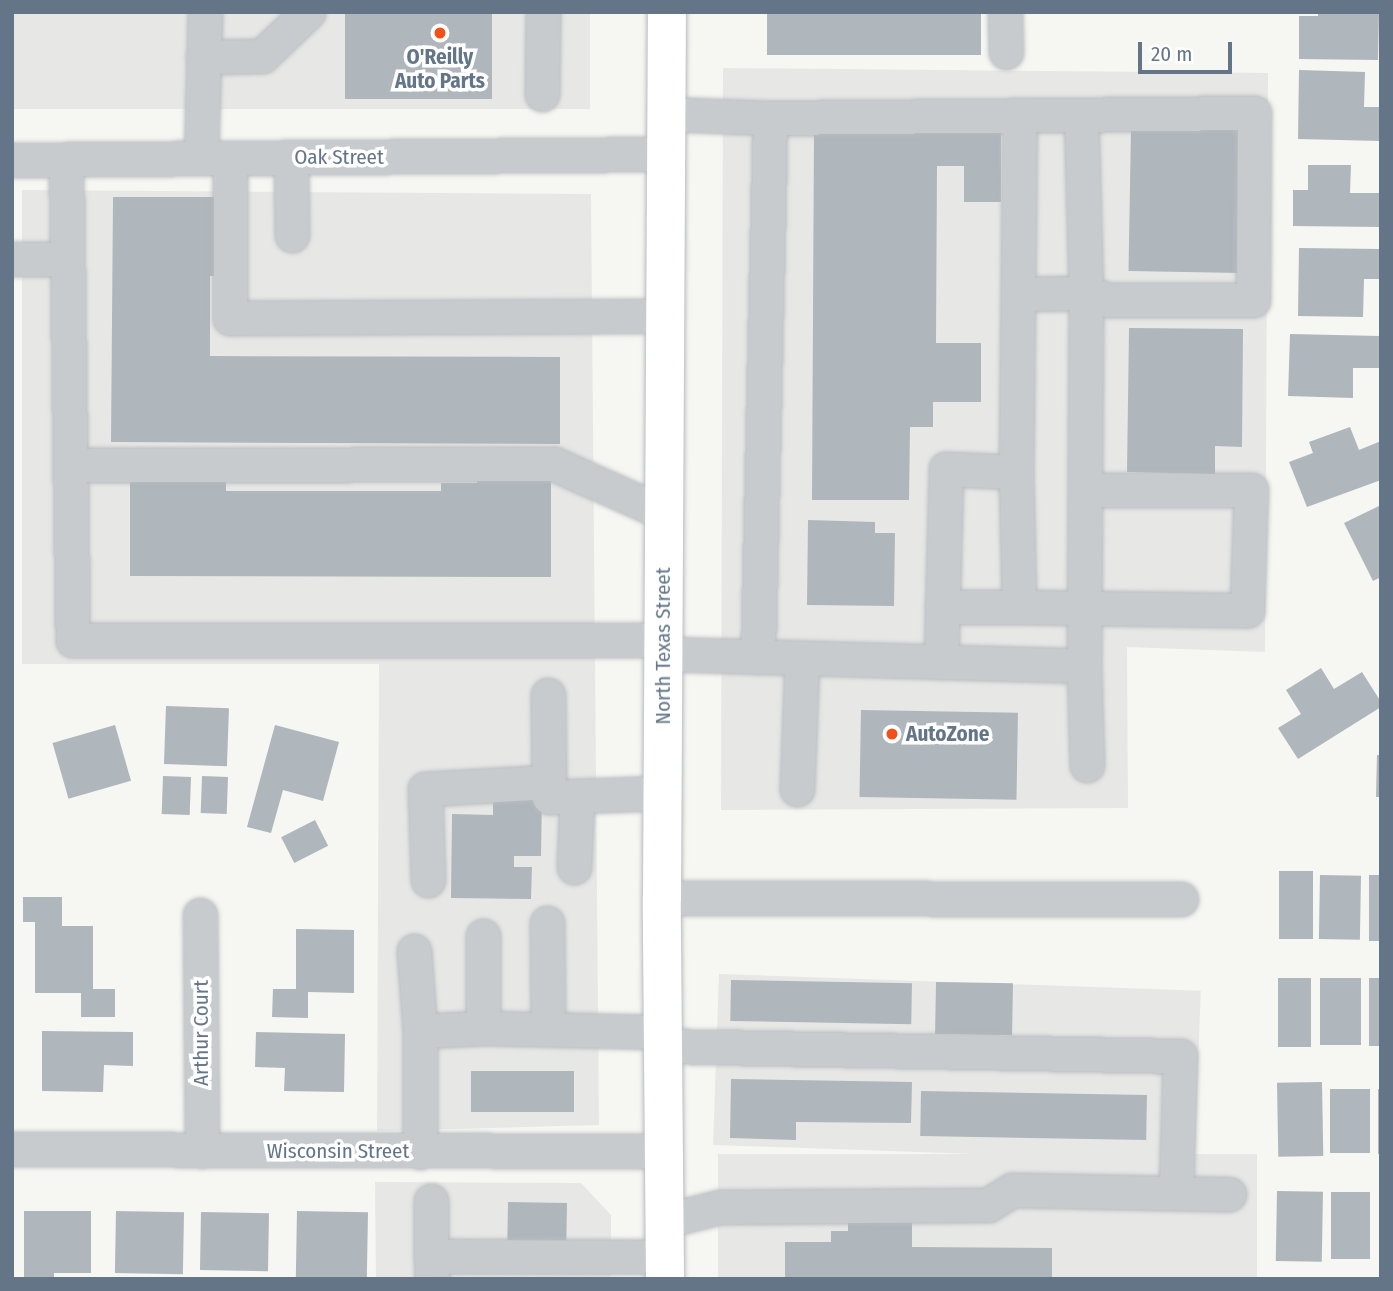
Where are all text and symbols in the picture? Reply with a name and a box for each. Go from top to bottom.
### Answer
marker: O'Reilly Auto Parts [432,25,448,41]
scale bar [1141,28,1236,72]
text: 20 m [1151,41,1192,67]
place label: O'Reilly Auto Parts [395,44,485,94]
street label: Oak Street [294,144,384,170]
street label: North Texas Street [650,567,676,725]
place label: AutoZone [906,721,989,747]
marker: AutoZone [884,726,900,742]
street label: Arthur Court [188,980,214,1086]
street label: Wisconsin Street [267,1138,409,1164]

